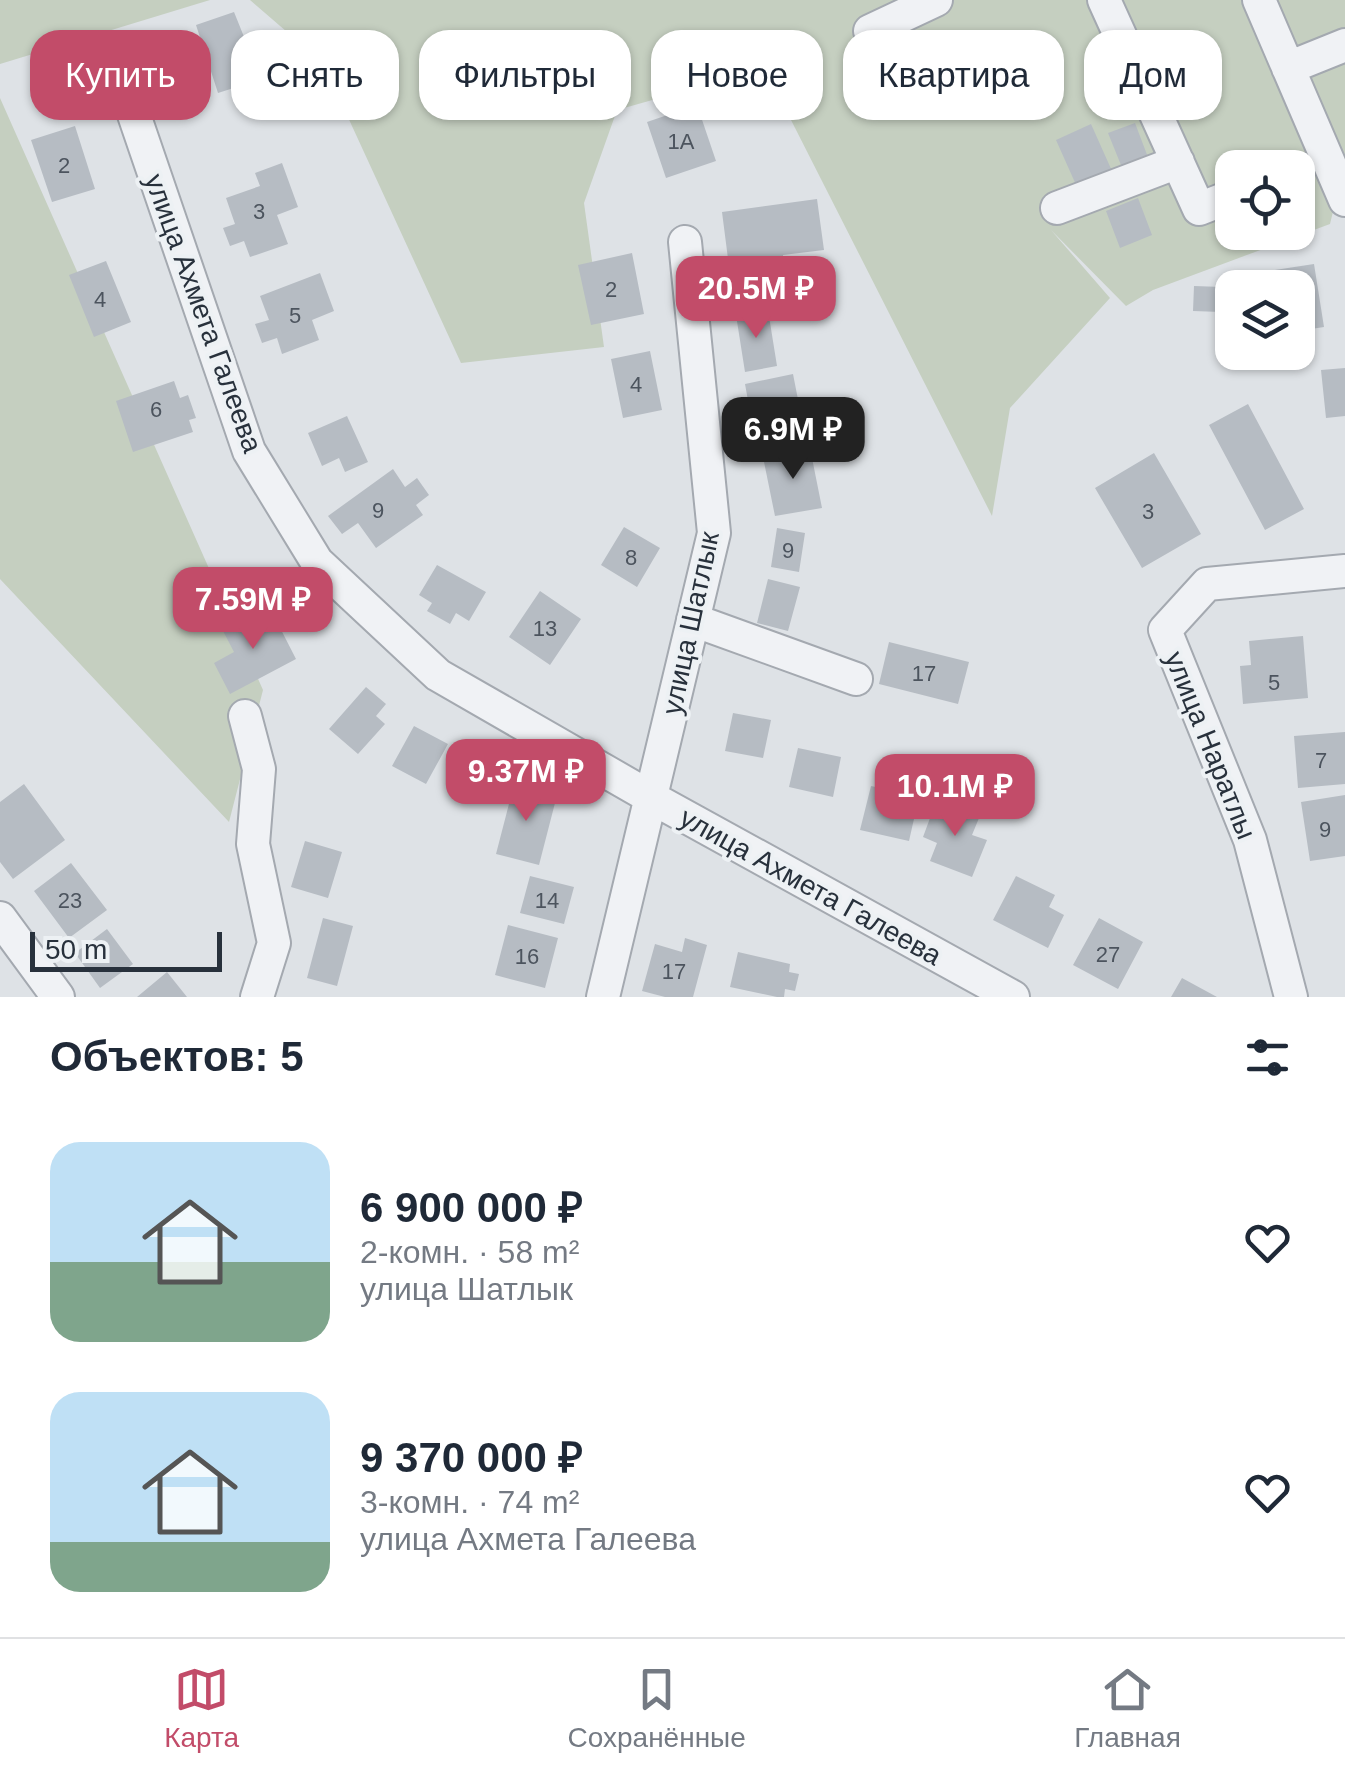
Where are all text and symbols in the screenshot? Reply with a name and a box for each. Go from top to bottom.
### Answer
chip: Купить [30,30,211,120]
chip: Снять [231,30,399,120]
chip: Фильтры [419,30,631,120]
chip: Новое [651,30,823,120]
chip: Квартира [843,30,1064,120]
chip: Дом [1084,30,1222,120]
house number: 1А [668,129,695,154]
map controls [1215,150,1315,370]
button: locate [1215,150,1315,250]
house number: 2 [58,153,70,178]
street label: улица Ахмета Галеева [139,170,269,457]
house number: 3 [253,199,265,224]
pin: 20.5M ₽ [664,256,848,341]
text: 20.5M ₽ [698,270,814,306]
button: layers [1215,270,1315,370]
house number: 2 [605,277,617,302]
house number: 4 [94,287,106,312]
house number: 5 [289,303,301,328]
house number: 4 [630,372,642,397]
house number: 6 [150,397,162,422]
pin: 6.9M ₽ [712,397,874,482]
text: 6.9M ₽ [744,411,842,447]
house number: 9 [372,498,384,523]
house number: 3 [1142,499,1154,524]
street label: улица Шатлык [656,528,725,717]
house number: 9 [782,538,794,563]
house number: 8 [625,545,637,570]
pin: 7.59M ₽ [161,567,345,652]
text: 7.59M ₽ [195,581,311,617]
house number: 13 [533,616,557,641]
street label: улица Наратлы [1159,647,1262,844]
house number: 17 [912,661,936,686]
house number: 5 [1268,670,1280,695]
pin: 9.37M ₽ [434,739,618,824]
house number: 7 [1315,748,1327,773]
text: 9.37M ₽ [468,753,584,789]
pin: 10.1M ₽ [863,754,1047,839]
text: 10.1M ₽ [897,768,1013,804]
street label: улица Ахмета Галеева [675,802,947,971]
house number: 9 [1319,817,1331,842]
house number: 23 [58,888,82,913]
house number: 14 [535,888,559,913]
scale bar [30,927,222,971]
text: 50 m [45,934,107,965]
house number: 27 [1096,942,1120,967]
house number: 16 [515,944,539,969]
house number: 17 [662,959,686,984]
icon: filters [1240,1030,1295,1085]
text: Объектов: 5 [50,1033,304,1080]
icon: home [130,1182,250,1302]
text: 6 900 000 ₽ [360,1184,583,1231]
icon: heart [1240,1215,1295,1270]
text: 2-комн. · 58 m² [360,1234,579,1270]
text: улица Шатлык [360,1271,573,1307]
icon: home [130,1432,250,1552]
text: 9 370 000 ₽ [360,1434,583,1481]
icon: heart [1240,1465,1295,1520]
text: 3-комн. · 74 m² [360,1484,579,1520]
text: улица Ахмета Галеева [360,1521,696,1557]
tab: Карта [164,1662,239,1754]
tab: Сохранённые [568,1662,746,1754]
tab: Главная [1074,1662,1181,1754]

